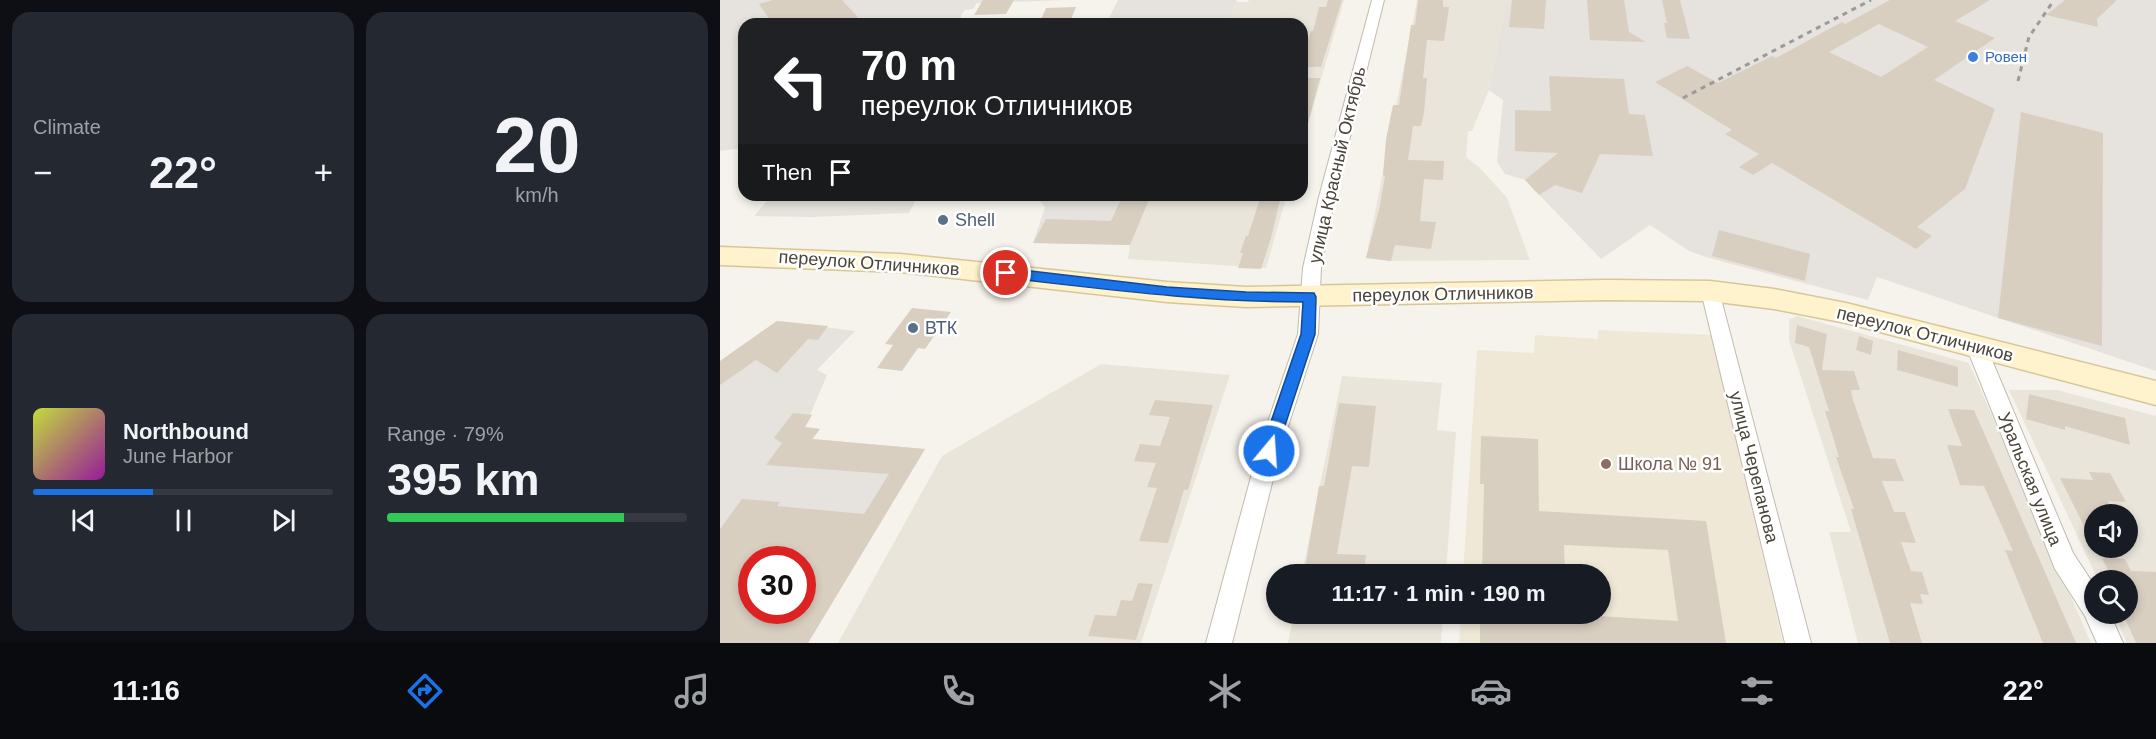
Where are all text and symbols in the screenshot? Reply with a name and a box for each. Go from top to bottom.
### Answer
icon: left [762,42,840,120]
text: 70 m [861,42,957,89]
place label: Ровен [1985,48,2027,65]
marker: Ровен [1966,50,1980,64]
street label: улица Красный Октябрь [1305,64,1369,266]
text: переулок Отличников [861,91,1133,121]
text: 20 [494,101,580,189]
text: Climate [33,116,101,138]
text: 22° [149,147,217,198]
text: − [33,154,52,191]
text: + [314,154,333,191]
icon: arrive [824,156,857,189]
text: Then [762,160,812,185]
text: km/h [515,184,559,206]
place label: Shell [955,210,995,230]
marker: Shell [936,213,950,227]
street label: переулок Отличников [778,247,960,279]
pin [980,247,1031,298]
icon: arrive [989,256,1022,289]
street label: переулок Отличников [1352,282,1534,306]
street label: переулок Отличников [1835,302,2015,366]
place label: ВТК [925,318,958,338]
marker: ВТК [906,321,920,335]
street label: улица Черепанова [1725,389,1783,546]
street label: Уральская улица [1994,409,2066,550]
text: Northbound [123,419,249,444]
position arrow [1237,419,1301,483]
text: Range · 79% [387,423,504,445]
text: June Harbor [123,445,233,467]
text: 395 km [387,454,540,505]
place label: Школа № 91 [1618,454,1722,474]
marker: Школа № 91 [1599,457,1613,471]
icon: previous [67,504,100,537]
icon: pause [167,504,200,537]
icon: next [267,504,300,537]
map controls [2084,504,2138,624]
button: sound [2084,504,2138,558]
speed limit sign: 30 [738,546,816,624]
button: search [2084,570,2138,624]
text: 11:17 · 1 min · 190 m [1332,581,1546,606]
icon: directions [404,670,446,712]
icon: music [671,670,713,712]
icon: phone [937,670,979,712]
icon: climate [1204,670,1246,712]
icon: car [1470,670,1512,712]
icon: filters [1736,670,1778,712]
text: 11:16 [112,676,180,706]
text: 22° [2003,676,2044,706]

